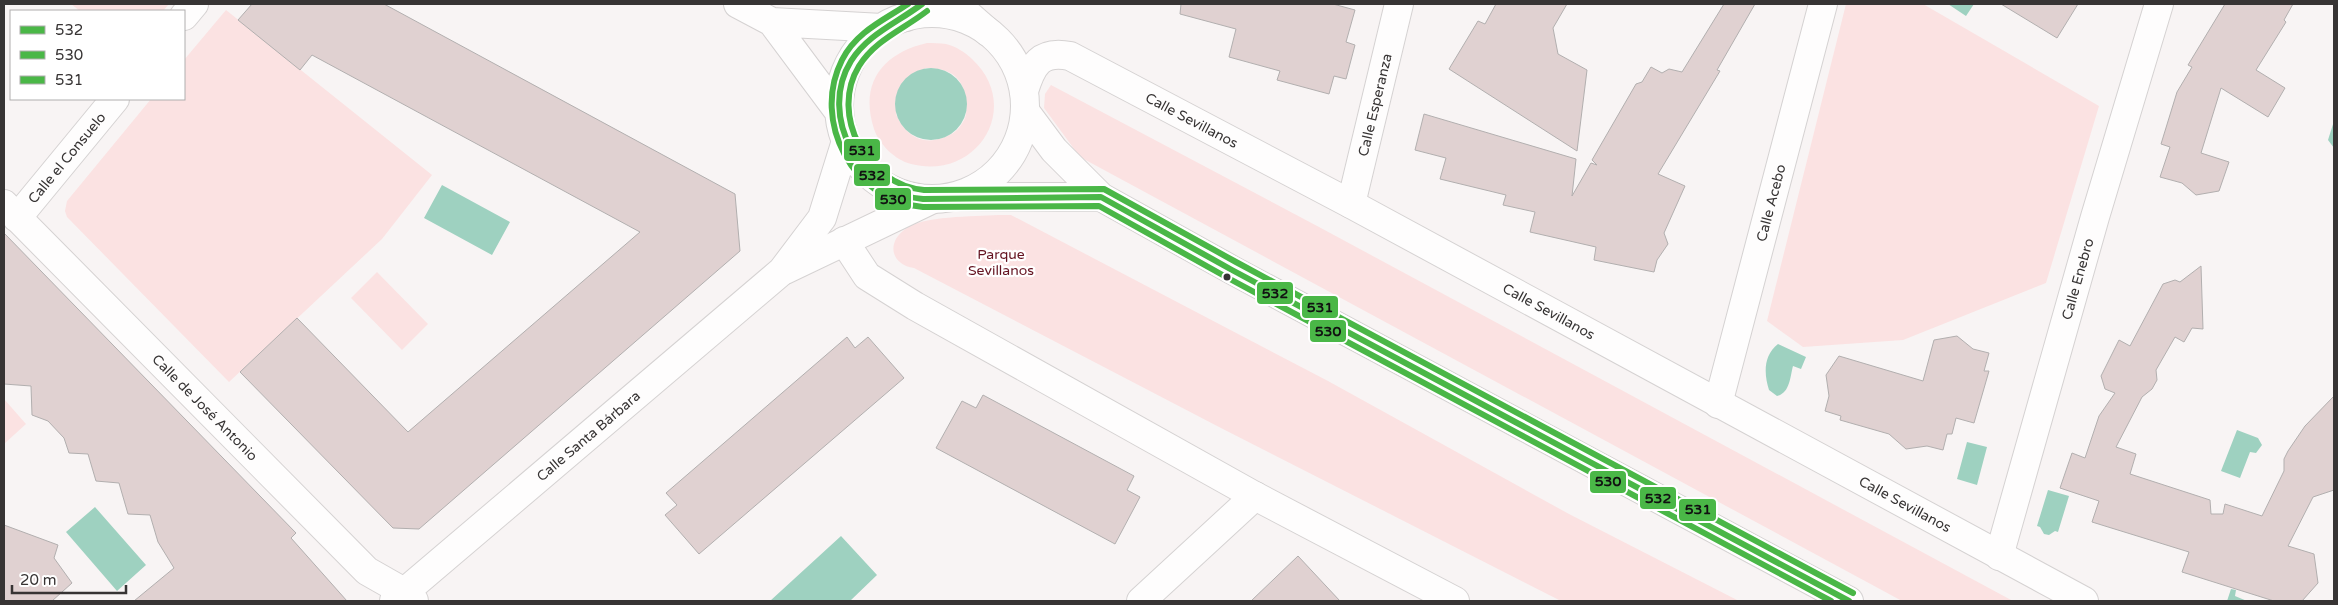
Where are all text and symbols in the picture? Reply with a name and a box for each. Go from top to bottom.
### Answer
legend [10,10,185,100]
text: 532 [55,21,83,39]
text: 530 [55,46,83,64]
street label: Calle Esperanza [1354,52,1395,158]
text: 531 [55,71,83,89]
street label: Calle Sevillanos [1143,89,1241,152]
street label: Calle el Consuelo [24,109,109,207]
line badge: 531 [843,138,881,162]
text: 531 [849,142,875,159]
street label: Calle Acebo [1753,162,1789,243]
line badge: 532 [853,163,891,187]
text: 532 [859,167,885,184]
line badge: 530 [874,187,912,211]
text: 530 [880,191,906,208]
street label: Calle Enebro [2058,236,2097,322]
park label: Parque Sevillanos [968,246,1034,279]
unlabelled marker [1222,272,1232,282]
street label: Calle Sevillanos [1500,279,1598,343]
line badge: 532 [1256,281,1294,305]
text: 532 [1262,285,1288,302]
line badge: 531 [1301,295,1339,319]
text: 531 [1307,299,1333,316]
line badge: 530 [1309,319,1347,343]
text: 530 [1315,323,1341,340]
street label: Calle de José Antonio [149,351,261,464]
street label: Calle Santa Bárbara [533,387,644,485]
line badge: 530 [1589,470,1627,494]
street label: Calle Sevillanos [1856,472,1954,536]
text: 530 [1595,473,1621,490]
line badge: 532 [1639,486,1677,510]
text: 532 [1645,490,1671,507]
line badge: 531 [1678,498,1717,522]
text: 531 [1685,501,1711,518]
scale bar [12,562,126,594]
text: 20 m [20,571,57,589]

